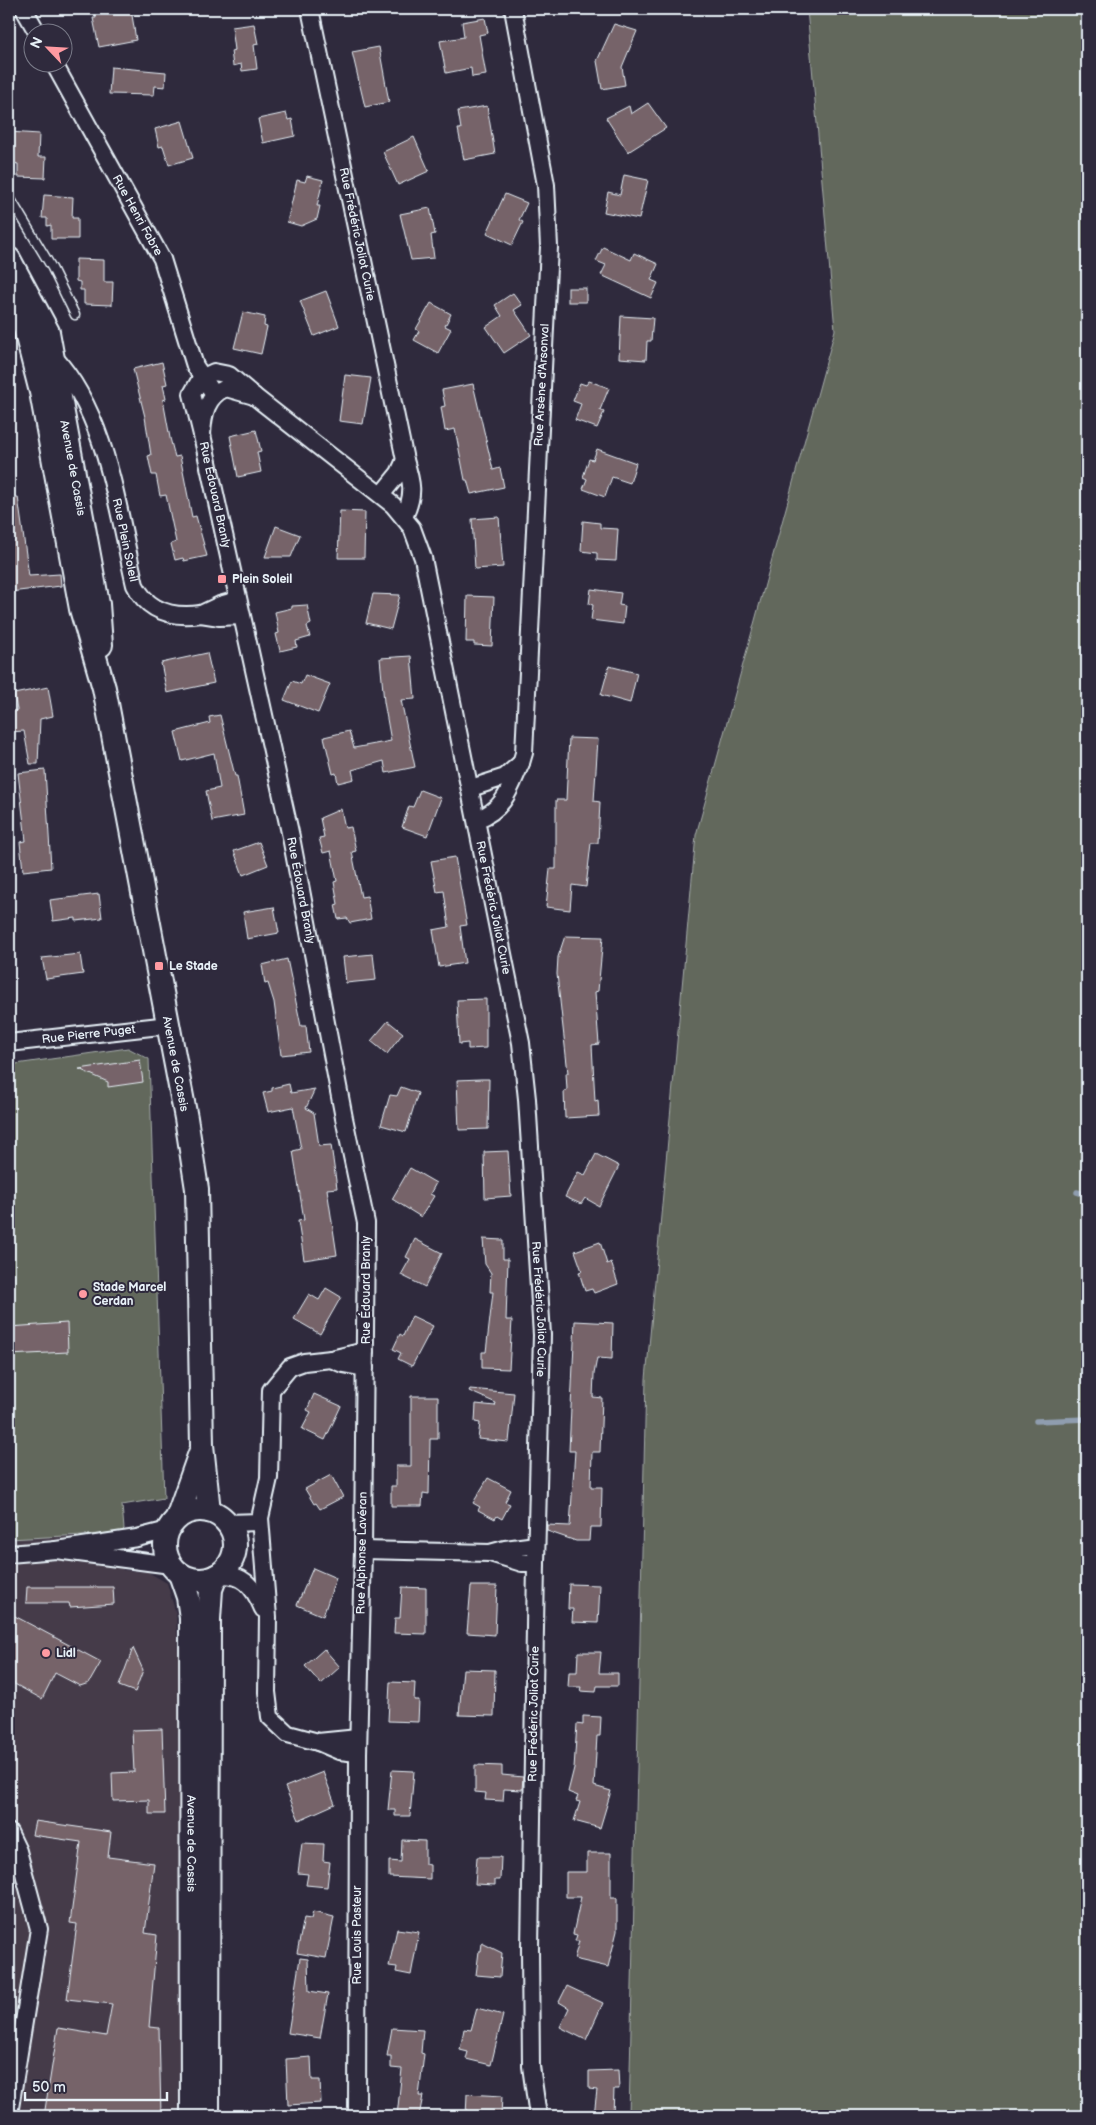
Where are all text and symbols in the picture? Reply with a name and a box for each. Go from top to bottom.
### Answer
north arrow [22,22,72,72]
text: N [27,34,47,51]
street label: Rue Frédéric Joliot Curie [336,166,379,302]
street label: Rue Henri Fabre [109,172,166,258]
street label: Rue Arsène d'Arsonval [531,323,553,447]
street label: Avenue de Cassis [57,419,89,517]
street label: Rue Édouard Branly [196,440,234,550]
street label: Rue Plein Soleil [109,497,141,583]
place label: Plein Soleil [232,572,292,587]
marker: Plein Soleil [216,573,228,585]
street label: Rue Édouard Branly [284,836,319,946]
street label: Rue Frédéric Joliot Curie [473,839,514,976]
place label: Le Stade [169,959,218,974]
marker: Le Stade [153,960,165,972]
street label: Avenue de Cassis [159,1015,192,1113]
street label: Rue Pierre Puget [41,1021,136,1047]
street label: Rue Édouard Branly [358,1235,374,1344]
street label: Rue Frédéric Joliot Curie [529,1241,550,1377]
place label: Stade Marcel Cerdan [93,1280,166,1309]
marker: Stade Marcel Cerdan [77,1288,89,1300]
street label: Rue Alphonse Lavéran [353,1491,371,1615]
place label: Lidl [56,1646,76,1661]
street label: Rue Frédéric Joliot Curie [525,1646,543,1782]
marker: Lidl [40,1647,52,1659]
street label: Avenue de Cassis [184,1795,199,1892]
street label: Rue Louis Pasteur [350,1885,365,1984]
scale bar [25,2070,168,2102]
text: 50 m [32,2078,66,2097]

